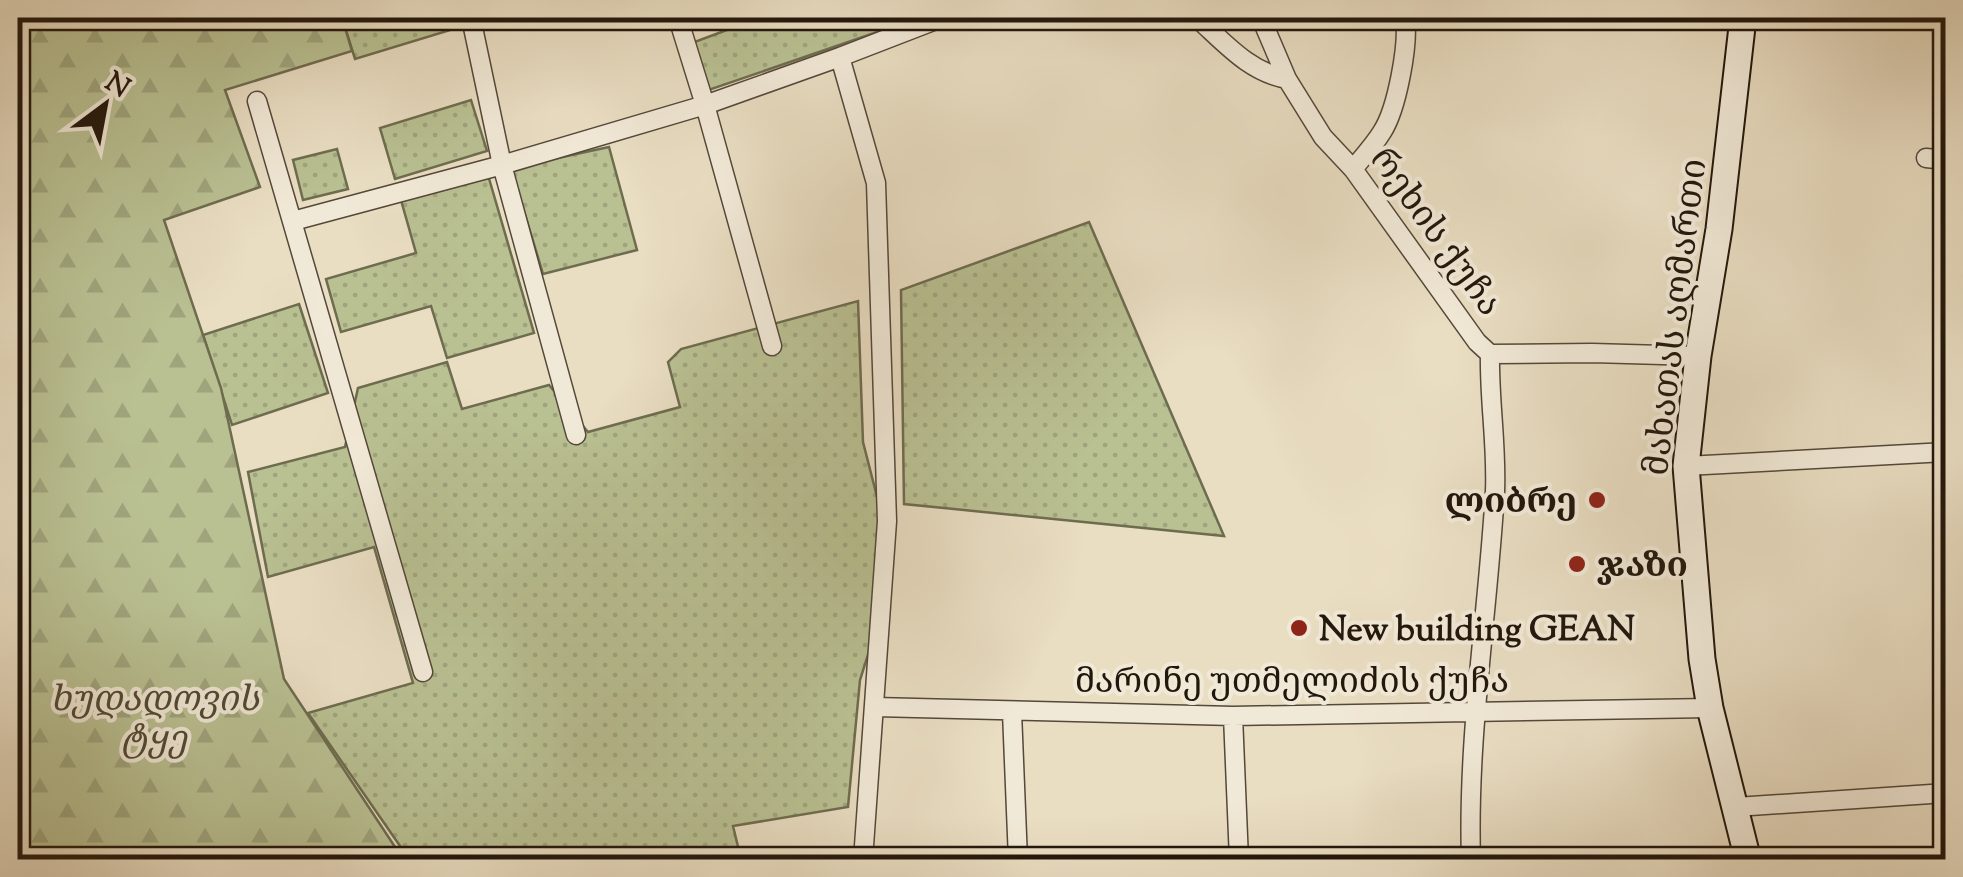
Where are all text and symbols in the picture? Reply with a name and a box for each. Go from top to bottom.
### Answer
north arrow [55,55,155,155]
text: N [97,63,137,109]
street label: რეხის ქუჩა [1355,138,1513,328]
street label: მახათას აღმართი [1633,156,1722,479]
place label: ლიბრე [1445,478,1577,529]
marker: ლიბრე [1586,489,1608,511]
place label: ჯაზი [1597,542,1688,593]
marker: ჯაზი [1566,553,1588,575]
place label: New building GEAN [1319,606,1635,657]
marker: New building GEAN [1288,617,1310,639]
street label: მარინე უთმელიძის ქუჩა [1075,658,1509,709]
park label: ხუდადოვის ტყე [49,676,259,767]

